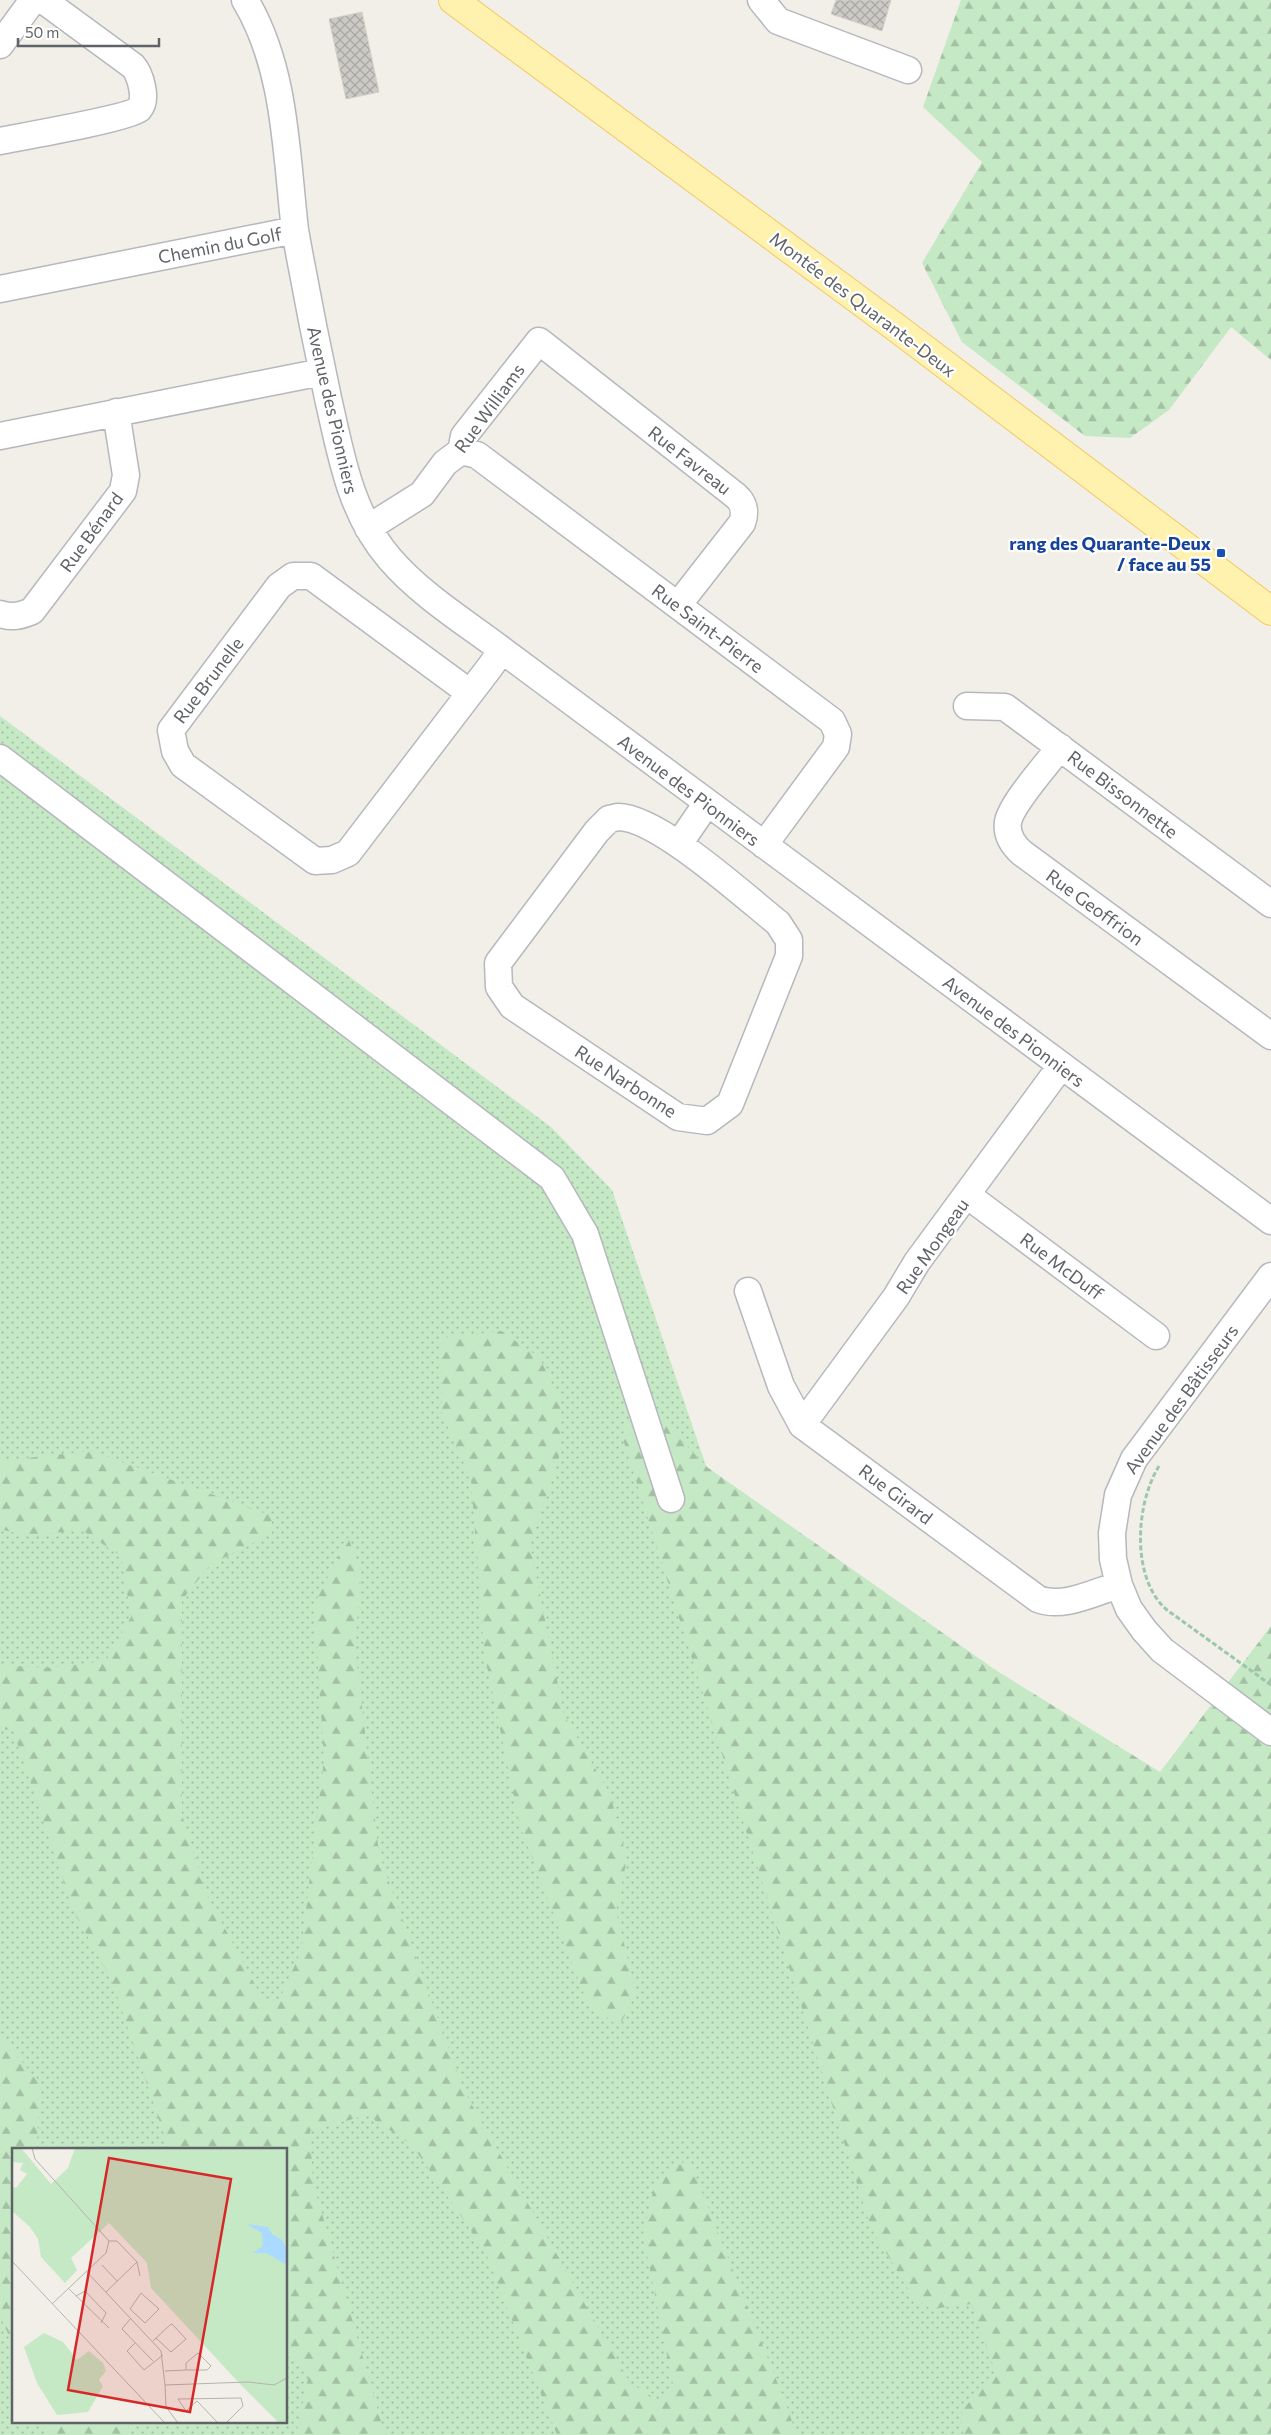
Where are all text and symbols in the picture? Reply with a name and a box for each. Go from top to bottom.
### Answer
scale bar [18,15,159,47]
text: 50 m [25,23,59,41]
street label: Chemin du Golf [156,222,285,268]
street label: Montée des Quarante-Deux [766,227,961,381]
street label: Avenue des Pionniers [303,324,363,496]
street label: Rue Williams [449,359,529,457]
street label: Rue Favreau [644,421,736,499]
street label: Rue Bénard [55,488,127,576]
place label: rang des Quarante-Deux / face au 55 [1009,532,1211,575]
marker: rang des Quarante-Deux / face au 55 [1215,547,1227,559]
street label: Rue Saint-Pierre [648,579,768,677]
street label: Rue Brunelle [168,633,248,727]
street label: Avenue des Pionniers [614,730,764,850]
street label: Rue Bissonnette [1063,745,1183,843]
street label: Rue Geoffrion [1042,864,1148,950]
street label: Avenue des Pionniers [939,971,1089,1091]
street label: Rue Narbonne [571,1040,681,1122]
street label: Rue Mongeau [891,1194,973,1298]
street label: Rue McDuff [1016,1228,1108,1304]
street label: Avenue des Bâtisseurs [1120,1320,1242,1478]
street label: Rue Girard [855,1459,937,1529]
inset map [12,2148,288,2422]

